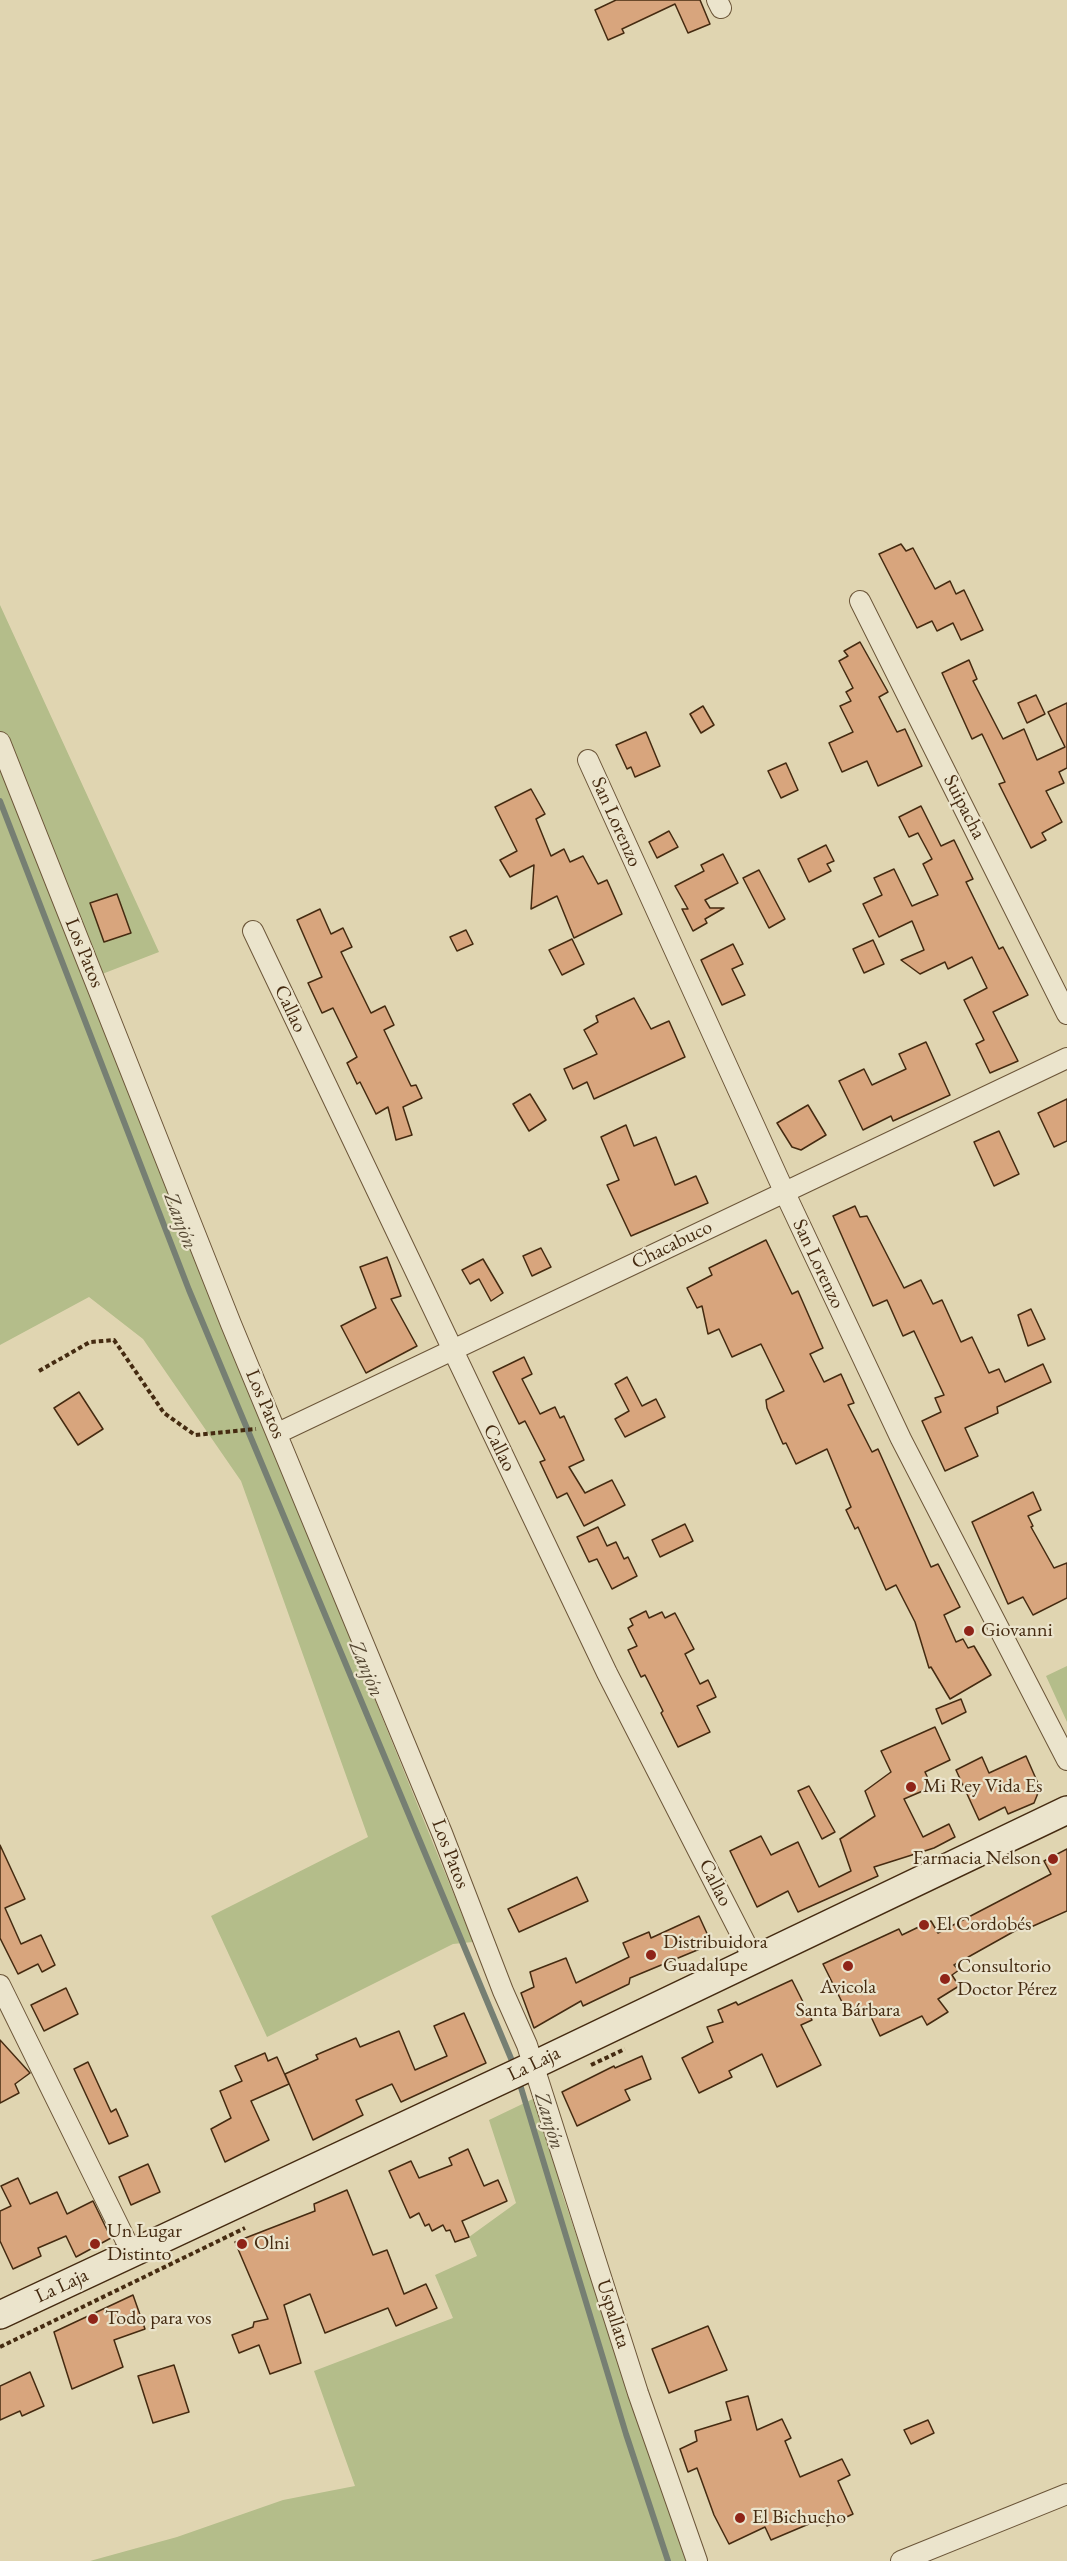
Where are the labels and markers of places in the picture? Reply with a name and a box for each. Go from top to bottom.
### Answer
place label: Giovanni [981,1619,1053,1643]
marker: Giovanni [962,1624,976,1638]
place label: Mi Rey Vida Es [923,1775,1043,1799]
marker: Mi Rey Vida Es [904,1780,918,1794]
place label: Farmacia Nelson [913,1847,1041,1871]
marker: Farmacia Nelson [1046,1852,1060,1866]
place label: El Cordobés [936,1913,1031,1937]
marker: El Cordobés [917,1918,931,1932]
place label: Distribuidora Guadalupe [663,1931,768,1978]
marker: Distribuidora Guadalupe [644,1948,658,1962]
place label: Consultorio Doctor Pérez [957,1955,1057,2002]
marker: Avicola Santa Bárbara [841,1959,855,1973]
marker: Consultorio Doctor Pérez [938,1972,952,1986]
place label: Avicola Santa Bárbara [795,1976,901,2023]
place label: Un Lugar Distinto [107,2220,182,2267]
place label: Olni [254,2232,290,2256]
marker: Un Lugar Distinto [88,2237,102,2251]
marker: Olni [235,2237,249,2251]
place label: Todo para vos [105,2307,211,2331]
marker: Todo para vos [86,2312,100,2326]
place label: El Bichucho [752,2506,846,2530]
marker: El Bichucho [733,2511,747,2525]

